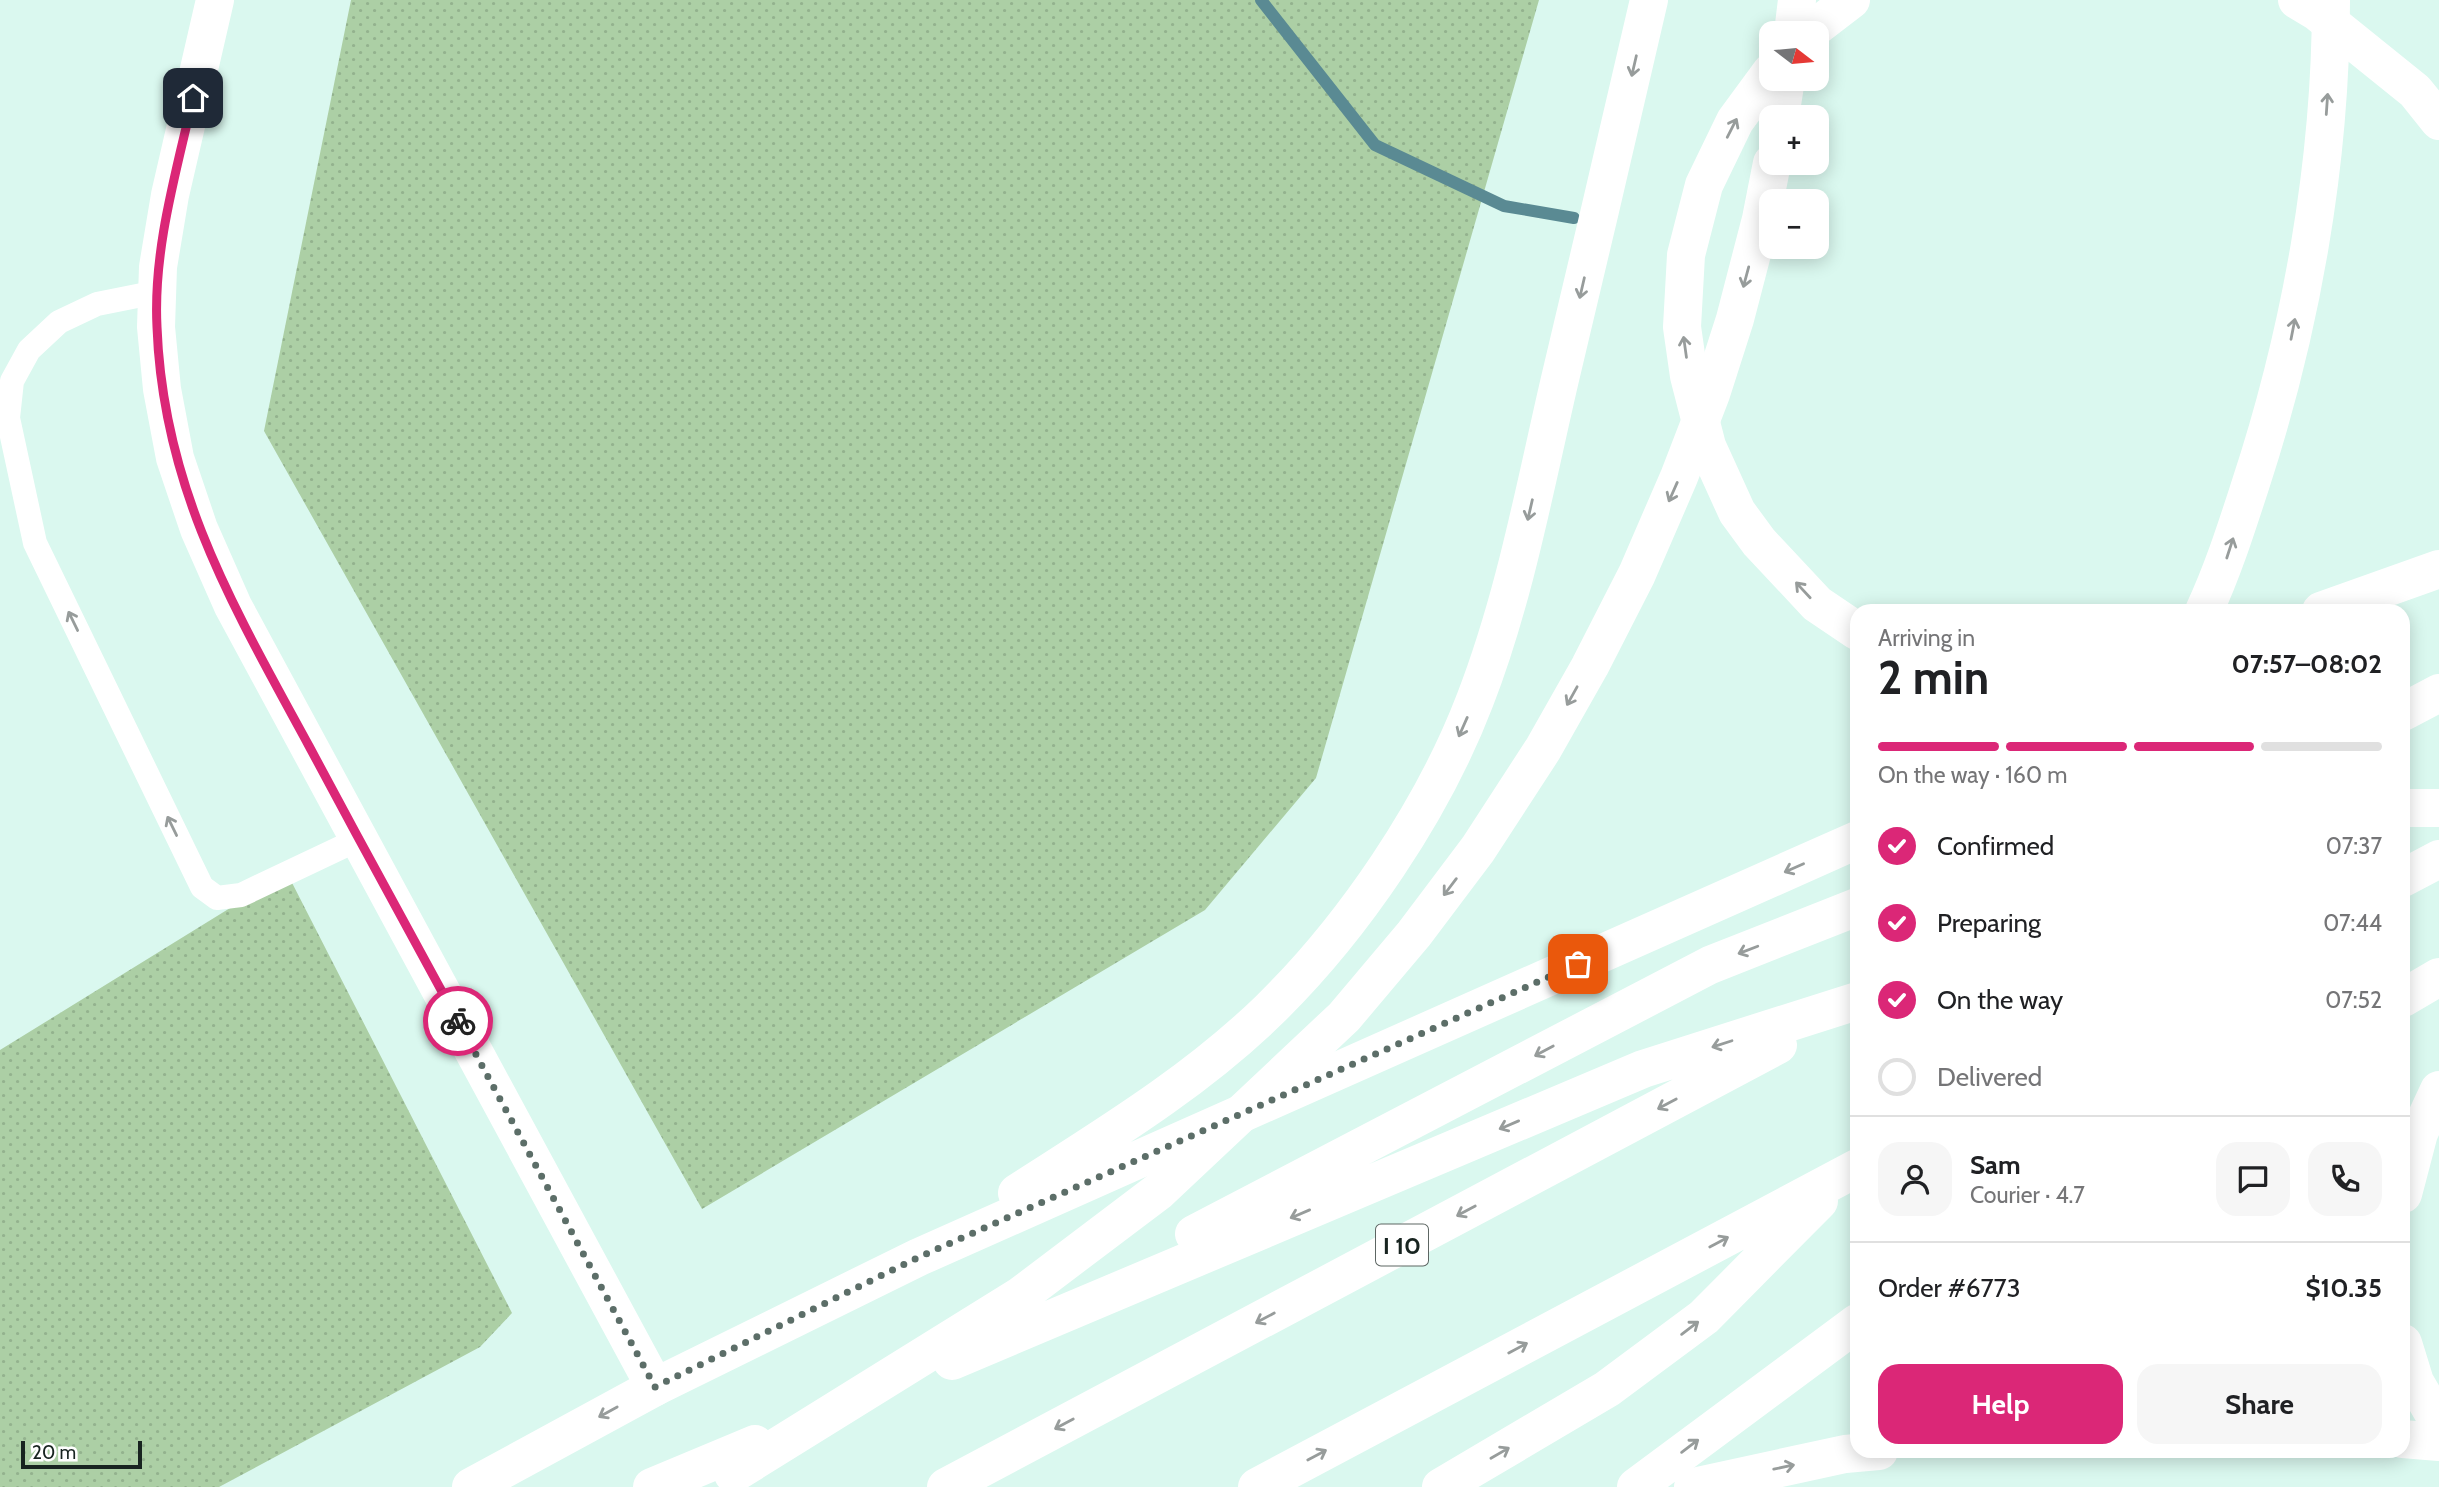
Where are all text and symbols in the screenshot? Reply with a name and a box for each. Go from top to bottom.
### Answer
north arrow [1759,21,1829,91]
map controls [1759,21,1829,259]
one-way arrow [1626,55,1639,77]
pin [163,68,223,128]
icon: home [174,79,212,117]
one-way arrow [2321,94,2334,116]
button: + [1759,105,1829,175]
one-way arrow [1725,118,1739,139]
button: − [1759,189,1829,259]
one-way arrow [1739,265,1752,288]
one-way arrow [1575,276,1588,299]
one-way arrow [2287,318,2300,341]
one-way arrow [1678,336,1691,359]
one-way arrow [1666,481,1679,502]
one-way arrow [1523,498,1536,520]
one-way arrow [2225,537,2237,559]
one-way arrow [1795,582,1812,599]
one-way arrow [65,611,79,632]
text: Arriving in [1878,624,1975,652]
text: 07:57–08:02 [2231,648,2382,680]
text: 2 min [1878,650,1989,706]
one-way arrow [1565,686,1579,706]
one-way arrow [1456,716,1469,737]
text: On the way · 160 m [1878,761,2067,789]
one-way arrow [165,816,178,837]
icon: check [1878,827,1916,865]
text: Confirmed [1937,830,2054,862]
text: 07:37 [2326,832,2382,860]
one-way arrow [1784,862,1806,875]
one-way arrow [1442,878,1457,896]
icon: check [1878,904,1916,942]
text: Preparing [1937,907,2041,939]
text: 07:44 [2323,909,2382,937]
pin [1548,934,1608,994]
icon: bag [1559,945,1597,983]
one-way arrow [1737,945,1759,958]
icon: check [1878,981,1916,1019]
text: On the way [1937,984,2063,1016]
courier [423,986,493,1056]
text: 07:52 [2325,986,2382,1014]
icon: bike [439,1002,477,1040]
one-way arrow [1711,1039,1733,1051]
one-way arrow [1534,1045,1555,1059]
text: Delivered [1937,1061,2042,1093]
one-way arrow [1657,1098,1678,1111]
one-way arrow [1499,1120,1521,1133]
button: person [1878,1142,1952,1216]
button: chat [2216,1142,2290,1216]
button: phone [2308,1142,2382,1216]
text: Sam [1970,1149,2021,1181]
text: Courier · 4.7 [1970,1181,2085,1209]
one-way arrow [1456,1204,1477,1218]
one-way arrow [1290,1208,1311,1221]
road number: I 10 [1376,1224,1428,1266]
one-way arrow [1708,1234,1728,1248]
text: Order #6773 [1878,1272,2021,1304]
text: $10.35 [2306,1272,2382,1304]
one-way arrow [1255,1311,1276,1325]
one-way arrow [1680,1321,1699,1336]
one-way arrow [1507,1341,1528,1355]
button: Help [1878,1364,2123,1444]
button: Share [2137,1364,2382,1444]
one-way arrow [598,1406,619,1419]
one-way arrow [1054,1418,1075,1432]
scale bar [21,1438,142,1470]
one-way arrow [1680,1439,1699,1453]
text: 20 m [32,1441,76,1464]
one-way arrow [1489,1446,1509,1460]
one-way arrow [1306,1448,1327,1461]
one-way arrow [1772,1460,1795,1474]

